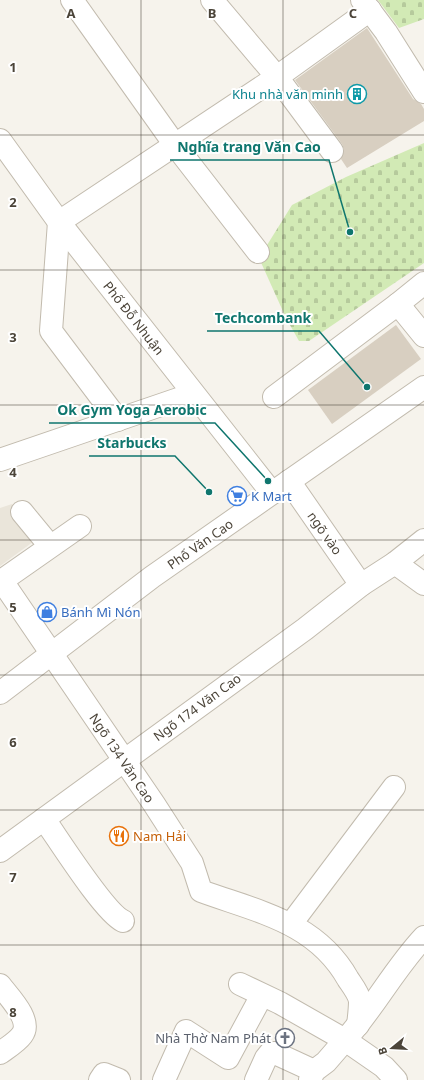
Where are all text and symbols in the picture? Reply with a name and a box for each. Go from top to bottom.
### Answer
text: A [67,4,76,22]
text: B [208,4,216,22]
text: C [349,4,357,22]
text: 1 [9,58,17,76]
building icon: Khu nhà văn minh [346,83,368,105]
place label: Khu nhà văn minh [232,85,343,103]
callout: Nghĩa trang Văn Cao [170,134,329,160]
text: Nghĩa trang Văn Cao [177,137,321,156]
text: 2 [9,193,17,211]
street label: Phố Đỗ Nhuận [99,277,169,359]
callout: Techcombank [207,305,319,331]
text: Techcombank [215,308,312,327]
text: 3 [9,328,17,346]
callout: Ok Gym Yoga Aerobic [49,397,215,423]
text: Ok Gym Yoga Aerobic [57,400,207,419]
callout: Starbucks [89,430,175,456]
text: Starbucks [97,433,167,452]
text: 4 [9,463,17,481]
supermarket icon: K Mart [226,485,248,507]
place label: K Mart [251,487,292,505]
street label: ngõ vào [304,508,347,558]
street label: Phố Văn Cao [163,515,237,573]
text: 5 [9,598,17,616]
shop icon: Bánh Mì Nón [36,601,58,623]
place label: Bánh Mì Nón [61,603,141,621]
street label: Ngõ 174 Văn Cao [149,669,245,745]
street label: Ngõ 134 Văn Cao [85,710,159,806]
text: 6 [9,733,17,751]
restaurant icon: Nam Hải [108,825,130,847]
place label: Nam Hải [133,827,186,845]
text: 7 [9,868,17,886]
text: 8 [9,1003,17,1021]
church icon: Nhà Thờ Nam Phát [274,1027,296,1049]
north arrow [372,1028,412,1068]
place label: Nhà Thờ Nam Phát [155,1029,271,1047]
text: B [374,1045,390,1057]

